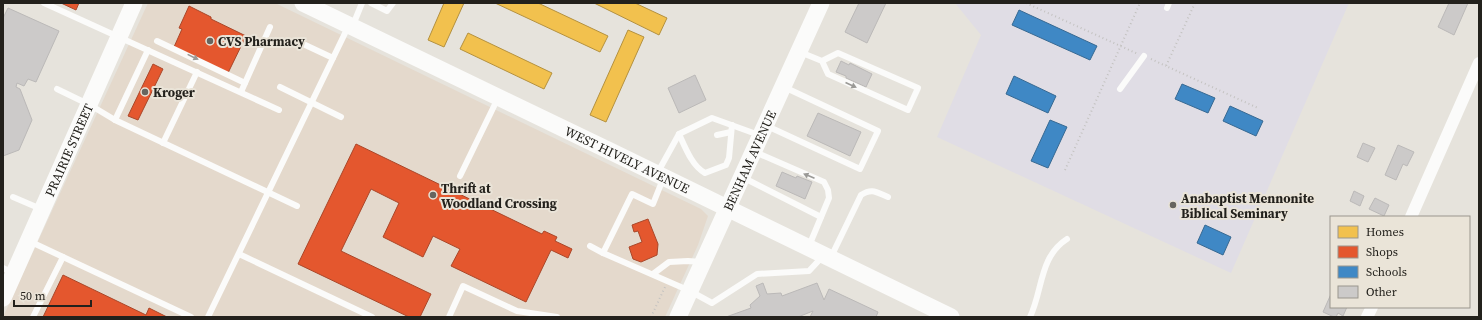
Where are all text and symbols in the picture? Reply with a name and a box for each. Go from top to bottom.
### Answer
place label: CVS Pharmacy [218,33,305,50]
marker: CVS Pharmacy [205,36,215,46]
one-way arrow [187,54,198,60]
one-way arrow [845,82,856,88]
place label: Kroger [153,84,196,101]
marker: Kroger [140,87,150,97]
street label: PRAIRIE STREET [41,101,97,199]
street label: BENHAM AVENUE [719,107,780,214]
street label: WEST HIVELY AVENUE [562,122,693,197]
one-way arrow [804,173,815,179]
place label: Thrift at Woodland Crossing [441,180,557,212]
marker: Thrift at Woodland Crossing [428,190,438,200]
place label: Anabaptist Mennonite Biblical Seminary [1181,190,1314,222]
marker: Anabaptist Mennonite Biblical Seminary [1168,200,1178,210]
legend [1330,216,1470,308]
text: Homes [1366,224,1404,240]
text: Shops [1366,244,1398,260]
text: Schools [1366,264,1407,280]
scale bar [14,282,91,308]
text: Other [1366,284,1397,300]
text: 50 m [20,288,46,304]

